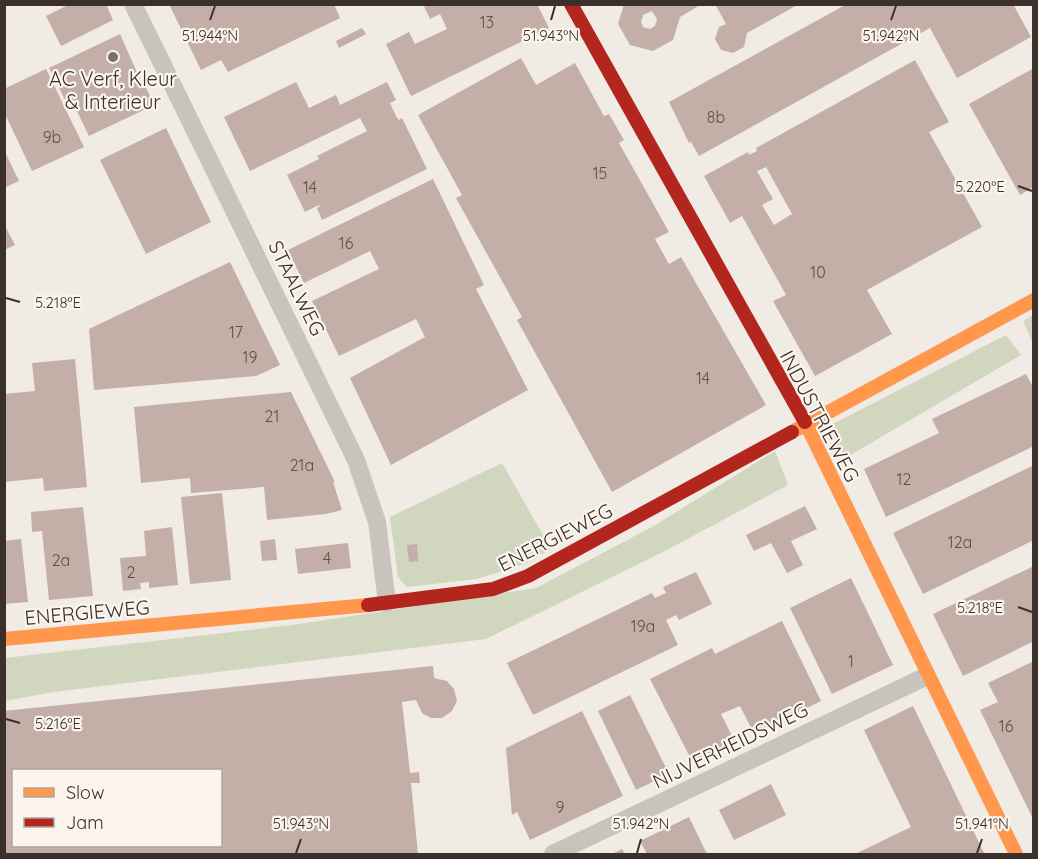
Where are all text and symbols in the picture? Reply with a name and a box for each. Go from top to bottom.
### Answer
house number: 13 [480,12,494,32]
text: 51.944°N [182,26,238,45]
text: 51.943°N [523,26,579,45]
text: 51.942°N [863,26,919,45]
marker: AC Verf, Kleur & Interieur [106,50,120,64]
place label: AC Verf, Kleur & Interieur [49,66,177,114]
house number: 8b [707,107,725,127]
house number: 9b [43,127,61,147]
house number: 15 [593,163,607,183]
house number: 14 [303,177,317,197]
text: 5.220°E [955,177,1005,196]
house number: 16 [339,233,354,253]
street label: STAALWEG [263,236,331,340]
house number: 10 [810,262,826,282]
text: 5.218°E [35,293,81,312]
house number: 17 [229,322,243,342]
street label: INDUSTRIEWEG [775,346,865,486]
house number: 19 [243,347,257,367]
house number: 14 [696,368,710,388]
house number: 21 [265,406,279,426]
house number: 21a [290,455,314,475]
house number: 12 [897,469,912,489]
street label: ENERGIEWEG [493,497,617,577]
house number: 12a [948,532,972,552]
house number: 4 [323,548,331,568]
house number: 2a [52,550,70,570]
house number: 2 [127,562,136,582]
street label: ENERGIEWEG [23,594,151,630]
text: 5.218°E [957,598,1003,617]
house number: 19a [631,616,655,636]
house number: 1 [848,651,854,671]
street label: NIJVERHEIDSWEG [648,696,812,794]
text: 5.216°E [35,714,81,733]
house number: 16 [999,716,1014,736]
legend [12,769,222,847]
text: Slow [66,781,104,804]
house number: 9 [556,797,565,817]
text: Jam [66,811,104,834]
text: 51.943°N [273,814,329,833]
text: 51.942°N [613,814,669,833]
text: 51.941°N [955,814,1009,833]

